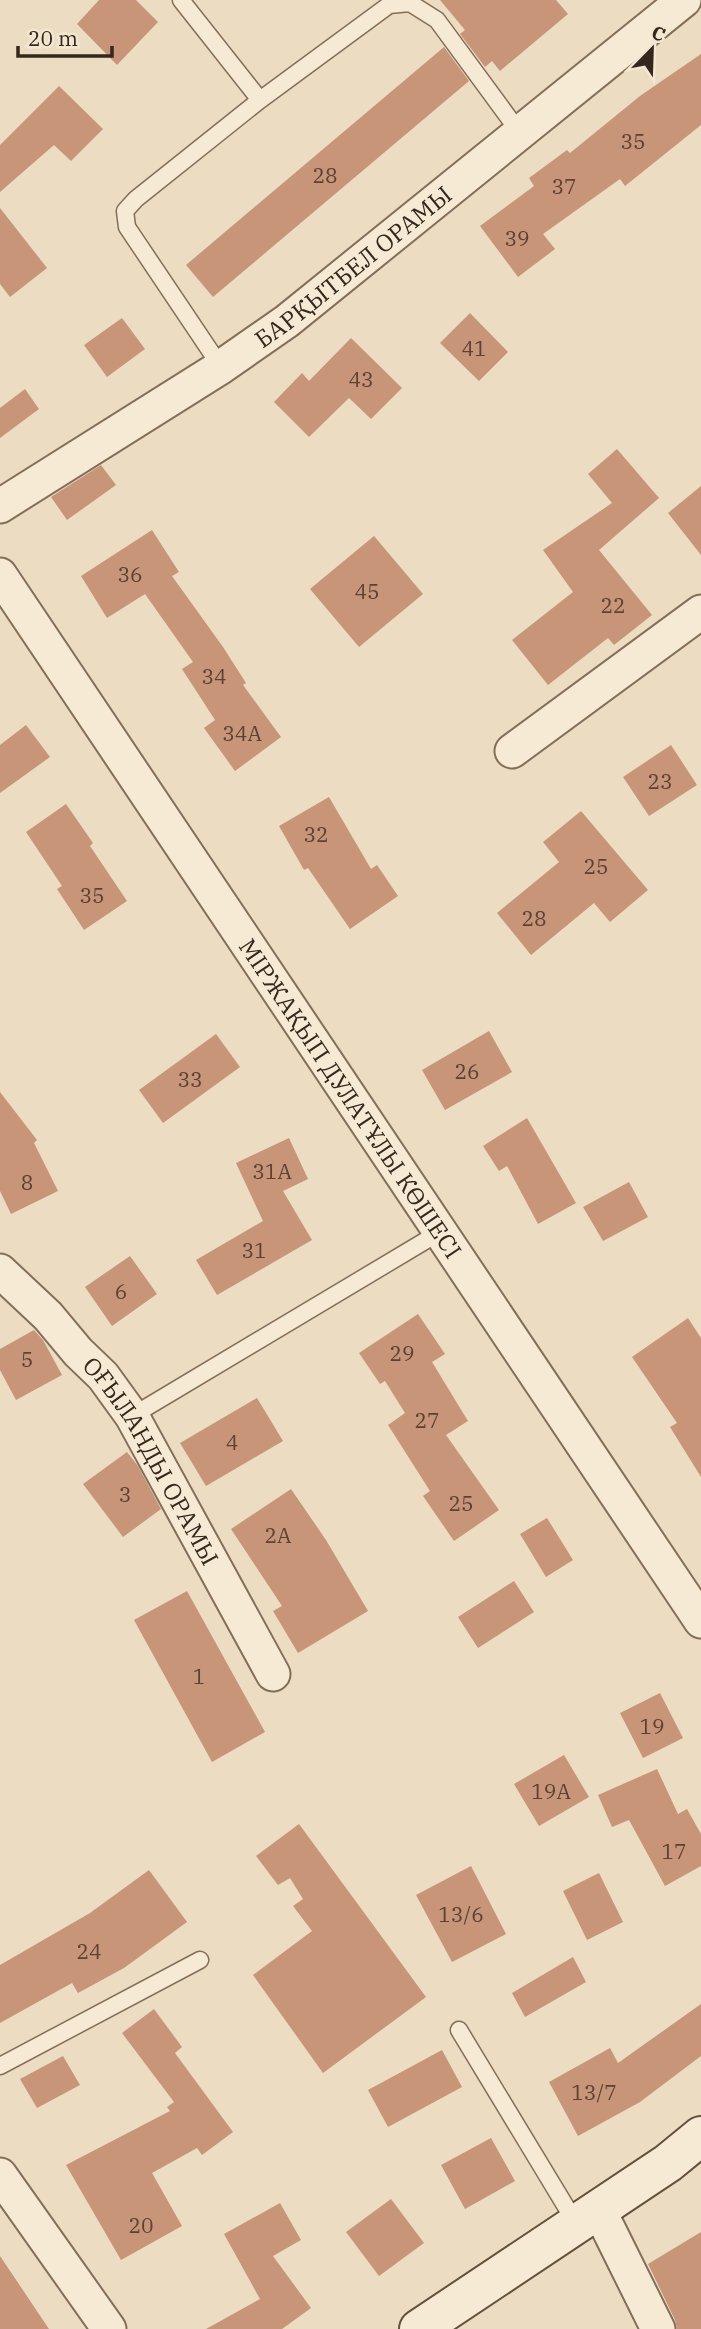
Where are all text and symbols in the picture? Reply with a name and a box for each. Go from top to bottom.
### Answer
scale bar [18,14,112,58]
north arrow [617,14,687,84]
text: С [648,20,669,47]
text: 20 m [28,24,78,52]
house number: 35 [620,127,646,155]
house number: 28 [312,161,338,189]
house number: 37 [551,172,577,200]
street label: БАРҚЫТБЕЛ ОРАМЫ [248,178,458,355]
house number: 39 [504,224,530,252]
house number: 41 [461,334,487,362]
house number: 43 [348,365,374,393]
house number: 36 [117,560,143,588]
house number: 45 [354,577,380,605]
house number: 22 [600,591,626,619]
house number: 34 [201,662,227,690]
house number: 34А [222,719,262,747]
house number: 23 [647,767,673,795]
house number: 32 [303,820,329,848]
house number: 25 [583,852,609,880]
house number: 35 [79,881,105,909]
house number: 28 [521,904,547,932]
street label: МІРЖАҚЫП ДУЛАТҰЛЫ КӨШЕСІ [232,932,469,1265]
house number: 26 [454,1057,480,1085]
house number: 33 [177,1065,203,1093]
house number: 31А [252,1157,292,1185]
house number: 8 [21,1168,33,1196]
house number: 31 [241,1236,267,1264]
house number: 6 [115,1277,127,1305]
house number: 29 [389,1339,415,1367]
house number: 5 [21,1345,33,1373]
street label: ОҒЫЛАНДЫ ОРАМЫ [76,1349,227,1571]
house number: 27 [414,1406,440,1434]
house number: 4 [226,1428,238,1456]
house number: 3 [119,1480,131,1508]
house number: 25 [448,1489,474,1517]
house number: 2А [264,1521,292,1549]
house number: 1 [193,1662,205,1690]
house number: 19 [639,1712,665,1740]
house number: 19А [531,1777,571,1805]
house number: 17 [661,1837,687,1865]
house number: 13/6 [438,1900,484,1928]
house number: 24 [76,1937,102,1965]
house number: 13/7 [571,2078,617,2106]
house number: 20 [128,2211,154,2239]

